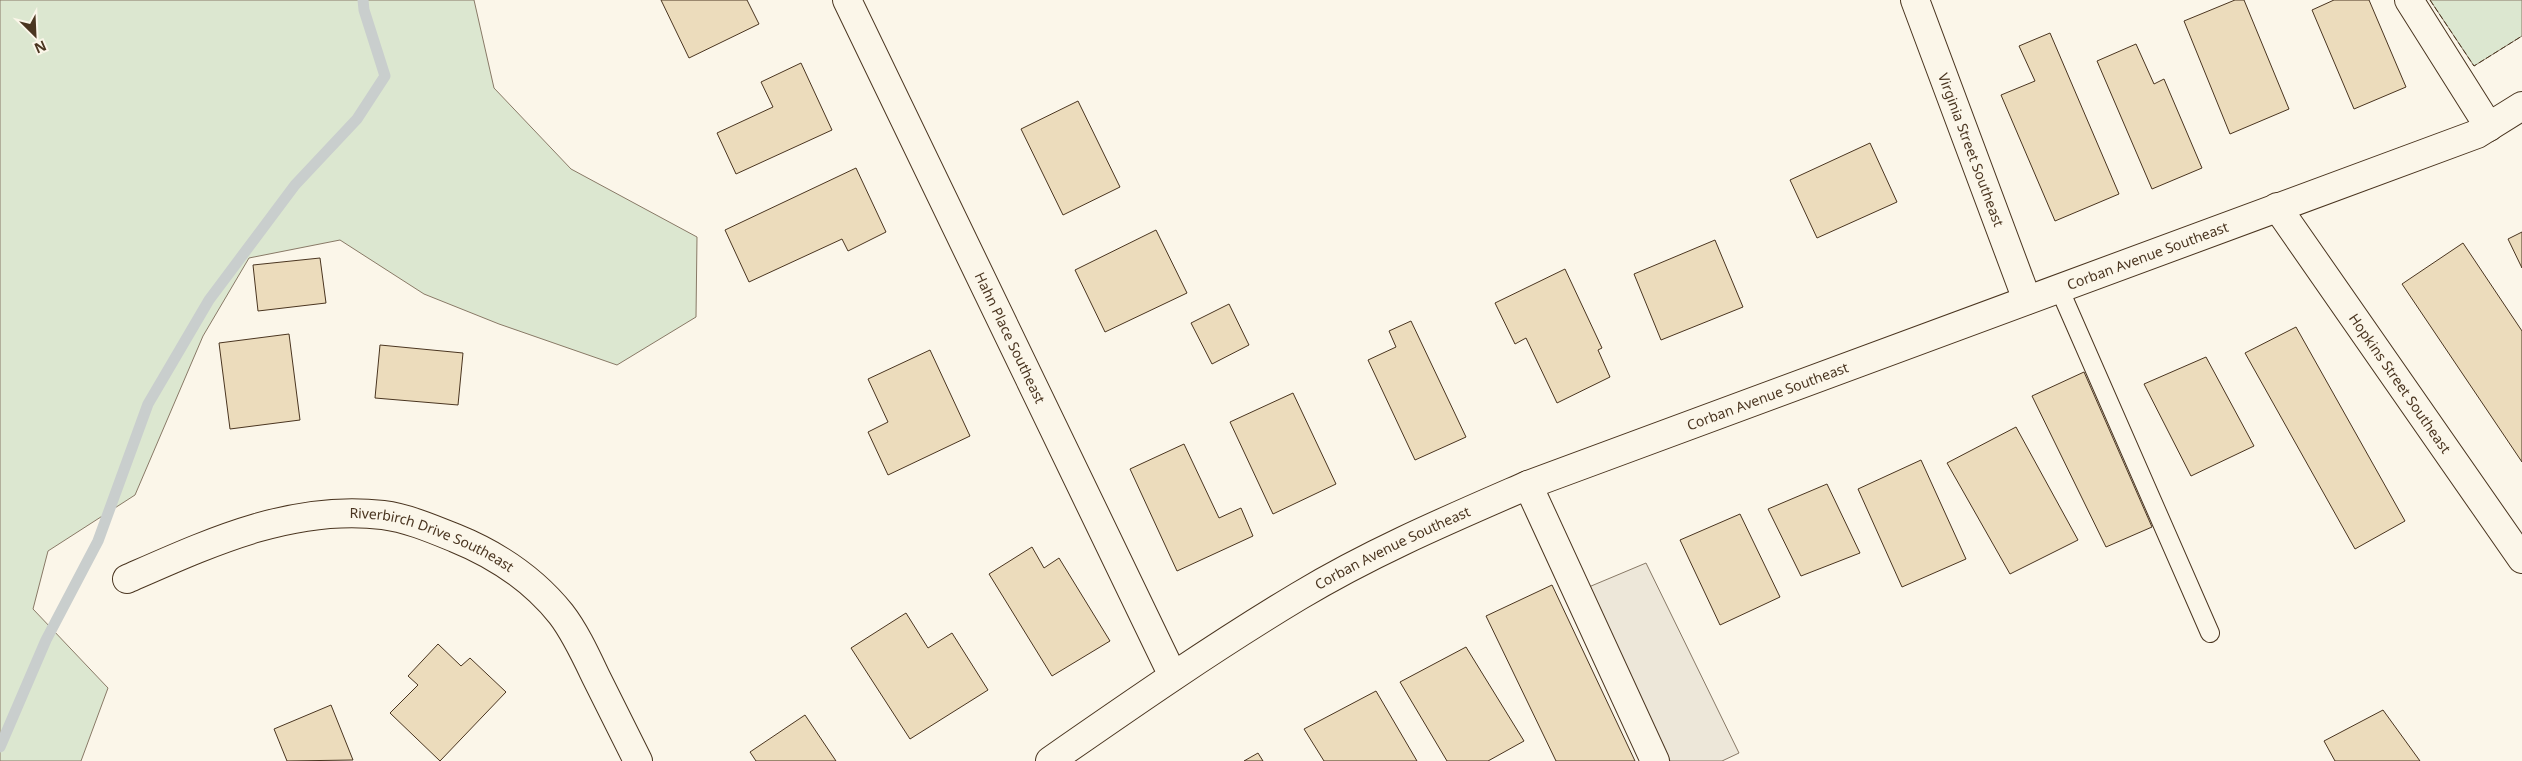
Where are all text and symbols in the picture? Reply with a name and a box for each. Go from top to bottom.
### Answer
north arrow [10,10,60,60]
text: N [31,36,50,58]
street label: Virginia Street Southeast [1934,70,2009,229]
street label: Corban Avenue Southeast [2064,217,2231,294]
street label: Hahn Place Southeast [971,269,1050,406]
street label: Hopkins Street Southeast [2345,309,2456,457]
street label: Corban Avenue Southeast [1684,357,1851,434]
street label: Corban Avenue Southeast [1311,501,1473,594]
street label: Riverbirch Drive Southeast [349,503,518,576]

